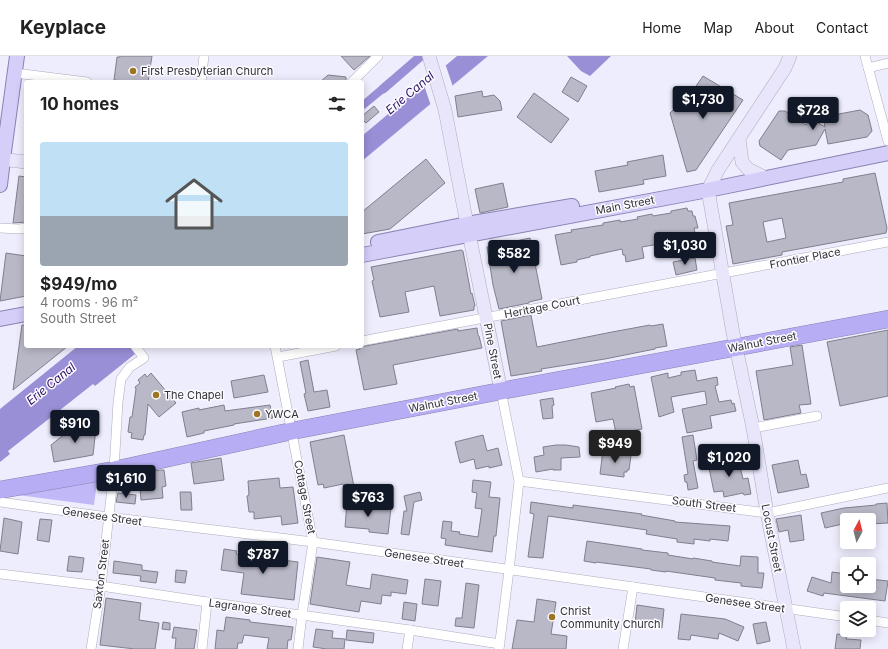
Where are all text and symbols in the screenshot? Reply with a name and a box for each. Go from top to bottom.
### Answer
text: Keyplace [20,16,106,39]
text: Home [642,19,681,36]
text: Map [703,19,733,36]
text: About [755,19,794,36]
text: Contact [816,19,868,36]
place label: First Presbyterian Church [141,64,273,78]
marker: First Presbyterian Church [128,66,138,76]
water label: Erie Canal [382,68,437,117]
pin: $1,730 [670,86,736,120]
text: $1,730 [682,91,724,107]
icon: filters [326,93,348,115]
text: 10 homes [40,94,119,114]
pin: $728 [789,97,837,131]
text: $728 [797,102,829,118]
icon: home [158,168,230,240]
street label: Main Street [594,192,656,218]
pin: $1,030 [652,232,718,266]
text: $1,030 [663,237,707,253]
pin: $582 [490,240,538,274]
street label: Frontier Place [768,244,842,272]
text: $582 [497,245,531,261]
text: $949/mo [40,274,117,294]
street label: Heritage Court [503,293,581,321]
text: 4 rooms · 96 m² [40,294,139,310]
text: South Street [40,310,116,326]
street label: Pine Street [481,322,505,381]
street label: Walnut Street [726,328,798,356]
water label: Erie Canal [23,359,78,408]
place label: The Chapel [164,388,224,402]
street label: Walnut Street [407,388,479,416]
marker: The Chapel [151,390,161,400]
place label: YWCA [265,407,299,421]
marker: YWCA [252,409,262,419]
pin: $910 [51,410,99,444]
text: $910 [59,415,91,431]
pin: $949 [591,430,639,464]
text: $949 [598,435,632,451]
pin: $1,020 [696,444,762,478]
text: $1,020 [707,449,751,465]
street label: Cottage Street [291,459,319,536]
pin: $1,610 [93,465,159,499]
text: $1,610 [106,470,146,486]
pin: $763 [344,484,392,518]
text: $763 [352,489,384,505]
street label: South Street [671,493,737,515]
street label: Genesee Street [61,503,143,529]
street label: Locust Street [759,503,786,574]
north arrow [840,513,876,549]
map controls [840,513,876,637]
street label: Saxton Street [90,538,112,610]
pin: $787 [239,541,287,575]
street label: Genesee Street [383,545,465,571]
text: $787 [247,546,279,562]
button: locate [840,557,876,593]
street label: Genesee Street [704,590,786,616]
street label: Lagrange Street [208,595,293,621]
button: layers [840,601,876,637]
place label: Christ Community Church [560,604,660,631]
marker: Christ Community Church [547,612,557,622]

